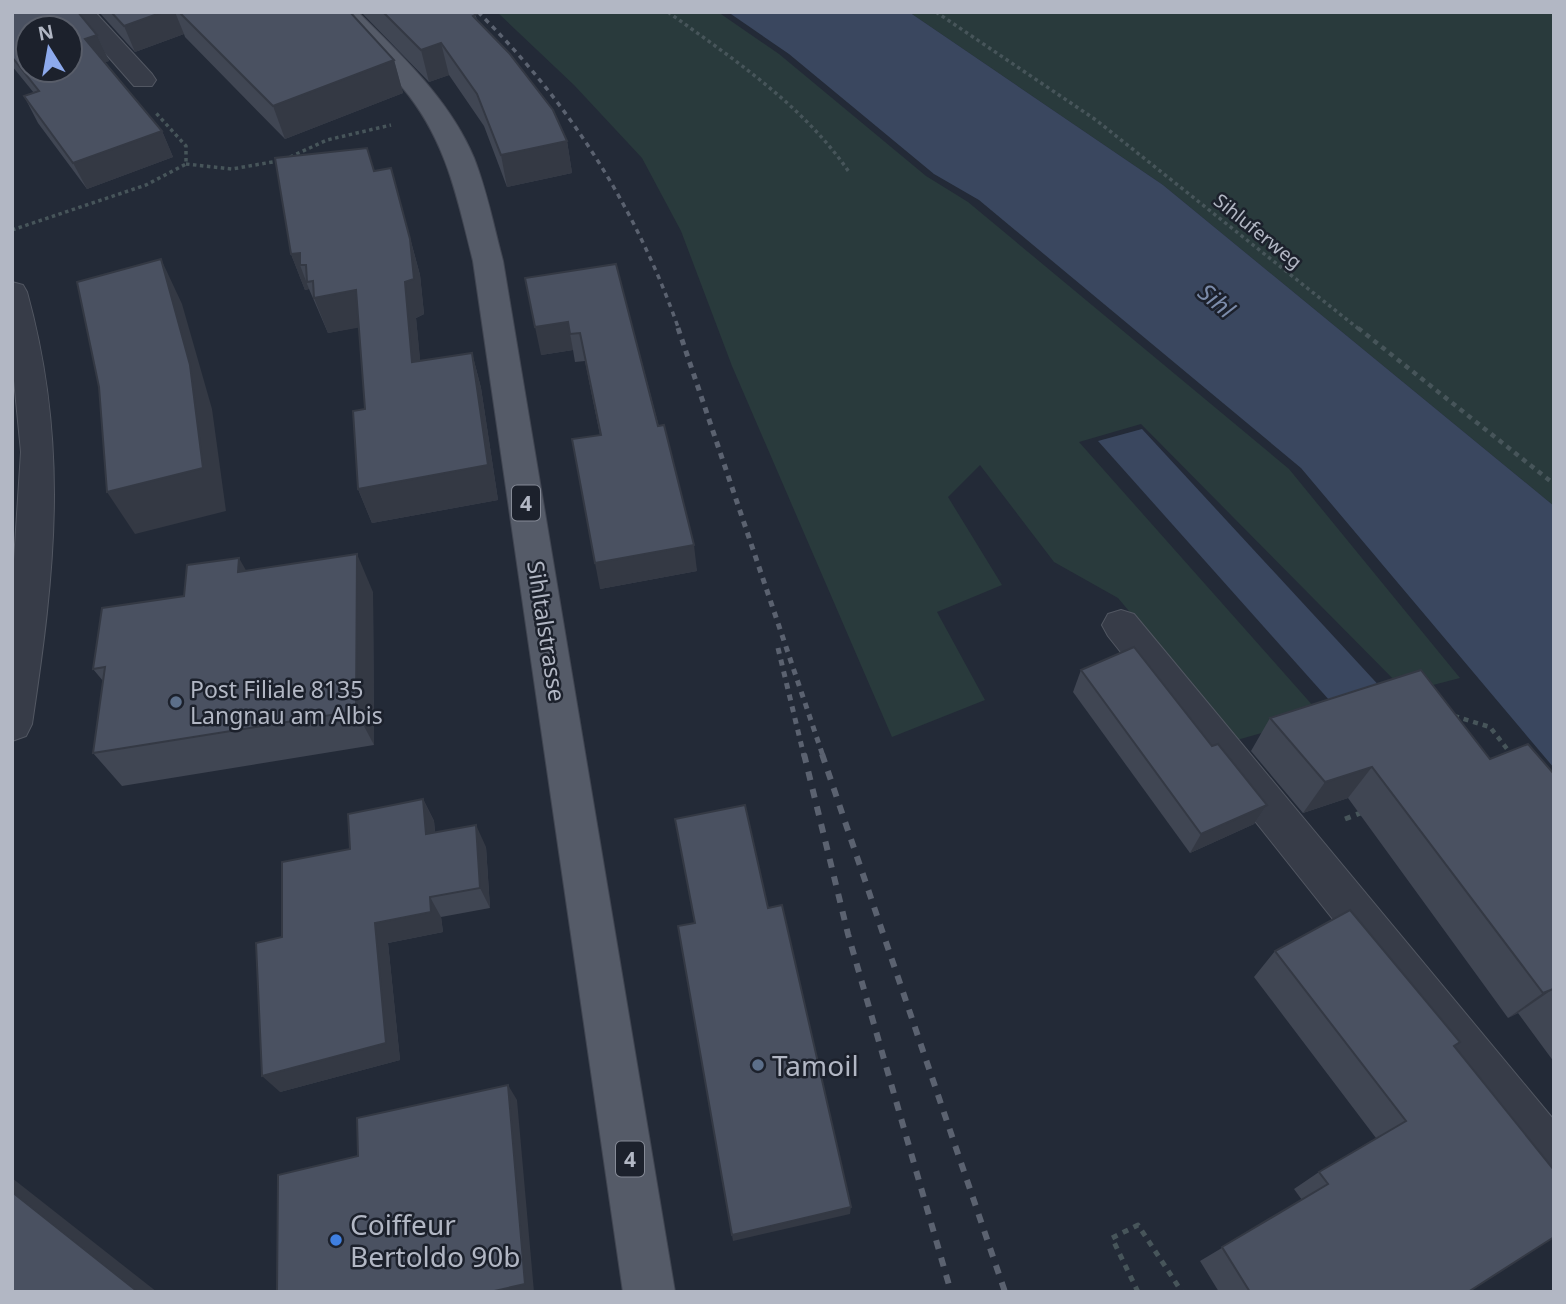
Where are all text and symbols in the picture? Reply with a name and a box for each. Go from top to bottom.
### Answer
north arrow [14,14,84,84]
text: N [36,18,56,47]
street label: Sihluferweg [1209,187,1307,275]
water label: Sihl [1192,275,1243,325]
road number: 4 [512,486,540,520]
street label: Sihltalstrasse [520,558,574,704]
place label: Post Filiale 8135 Langnau am Albis [190,673,383,731]
marker: Post Filiale 8135 Langnau am Albis [168,694,184,710]
place label: Tamoil [772,1046,859,1084]
marker: Tamoil [750,1057,766,1073]
road number: 4 [616,1142,644,1176]
place label: Coiffeur Bertoldo 90b [350,1205,521,1275]
marker: Coiffeur Bertoldo 90b [328,1232,344,1248]

